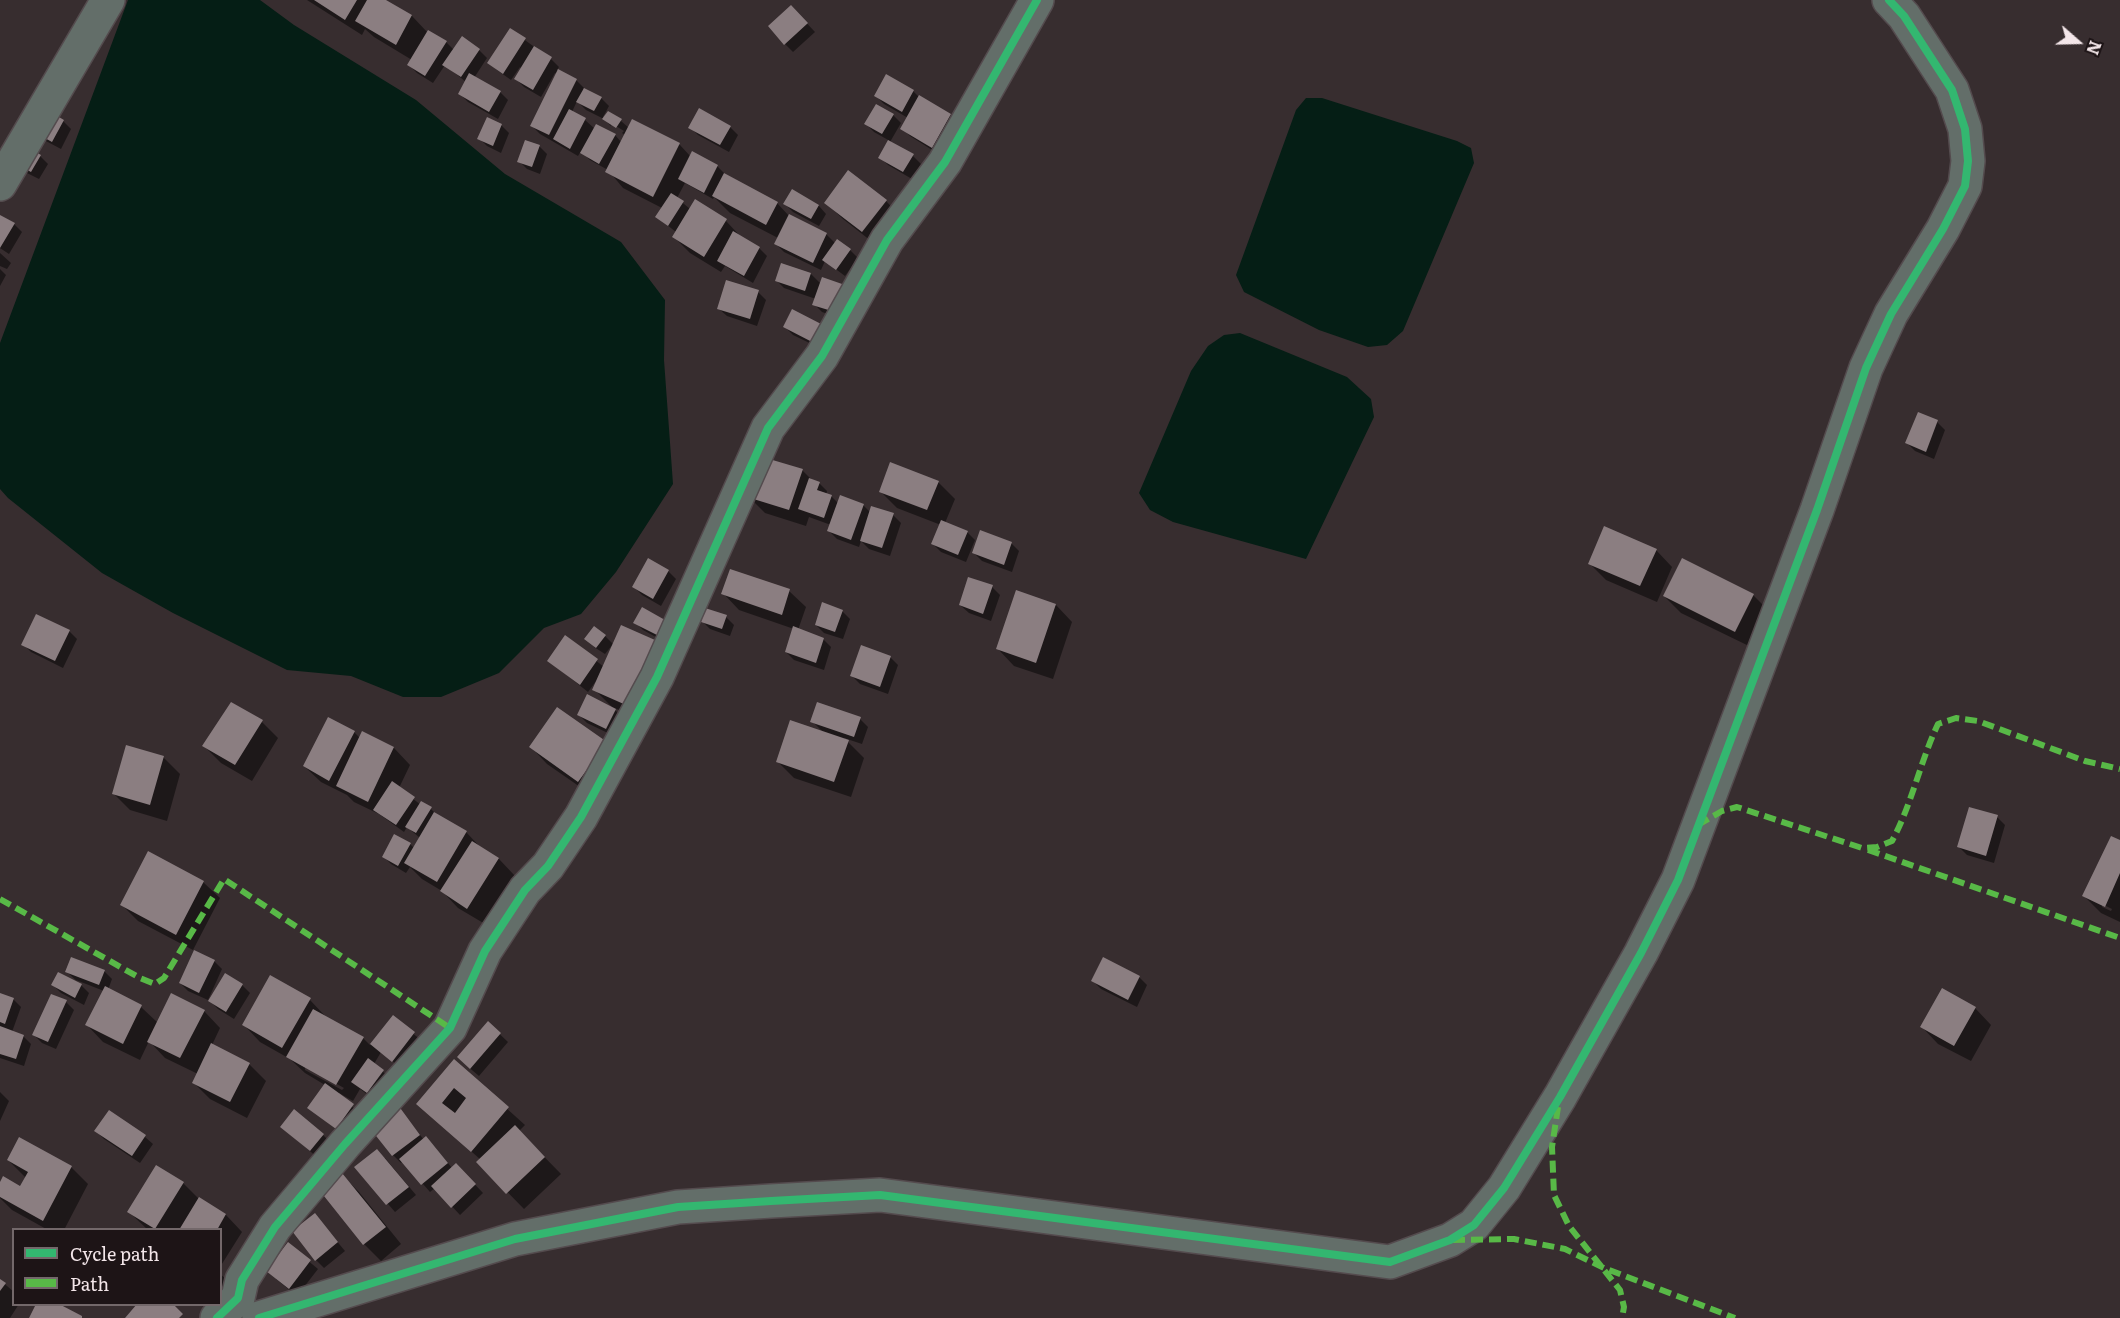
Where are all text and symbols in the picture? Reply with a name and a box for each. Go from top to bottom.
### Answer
north arrow [2048,12,2108,72]
text: N [2081,38,2108,59]
legend [12,1228,222,1306]
text: Cycle path [70,1240,159,1267]
text: Path [70,1270,109,1297]

